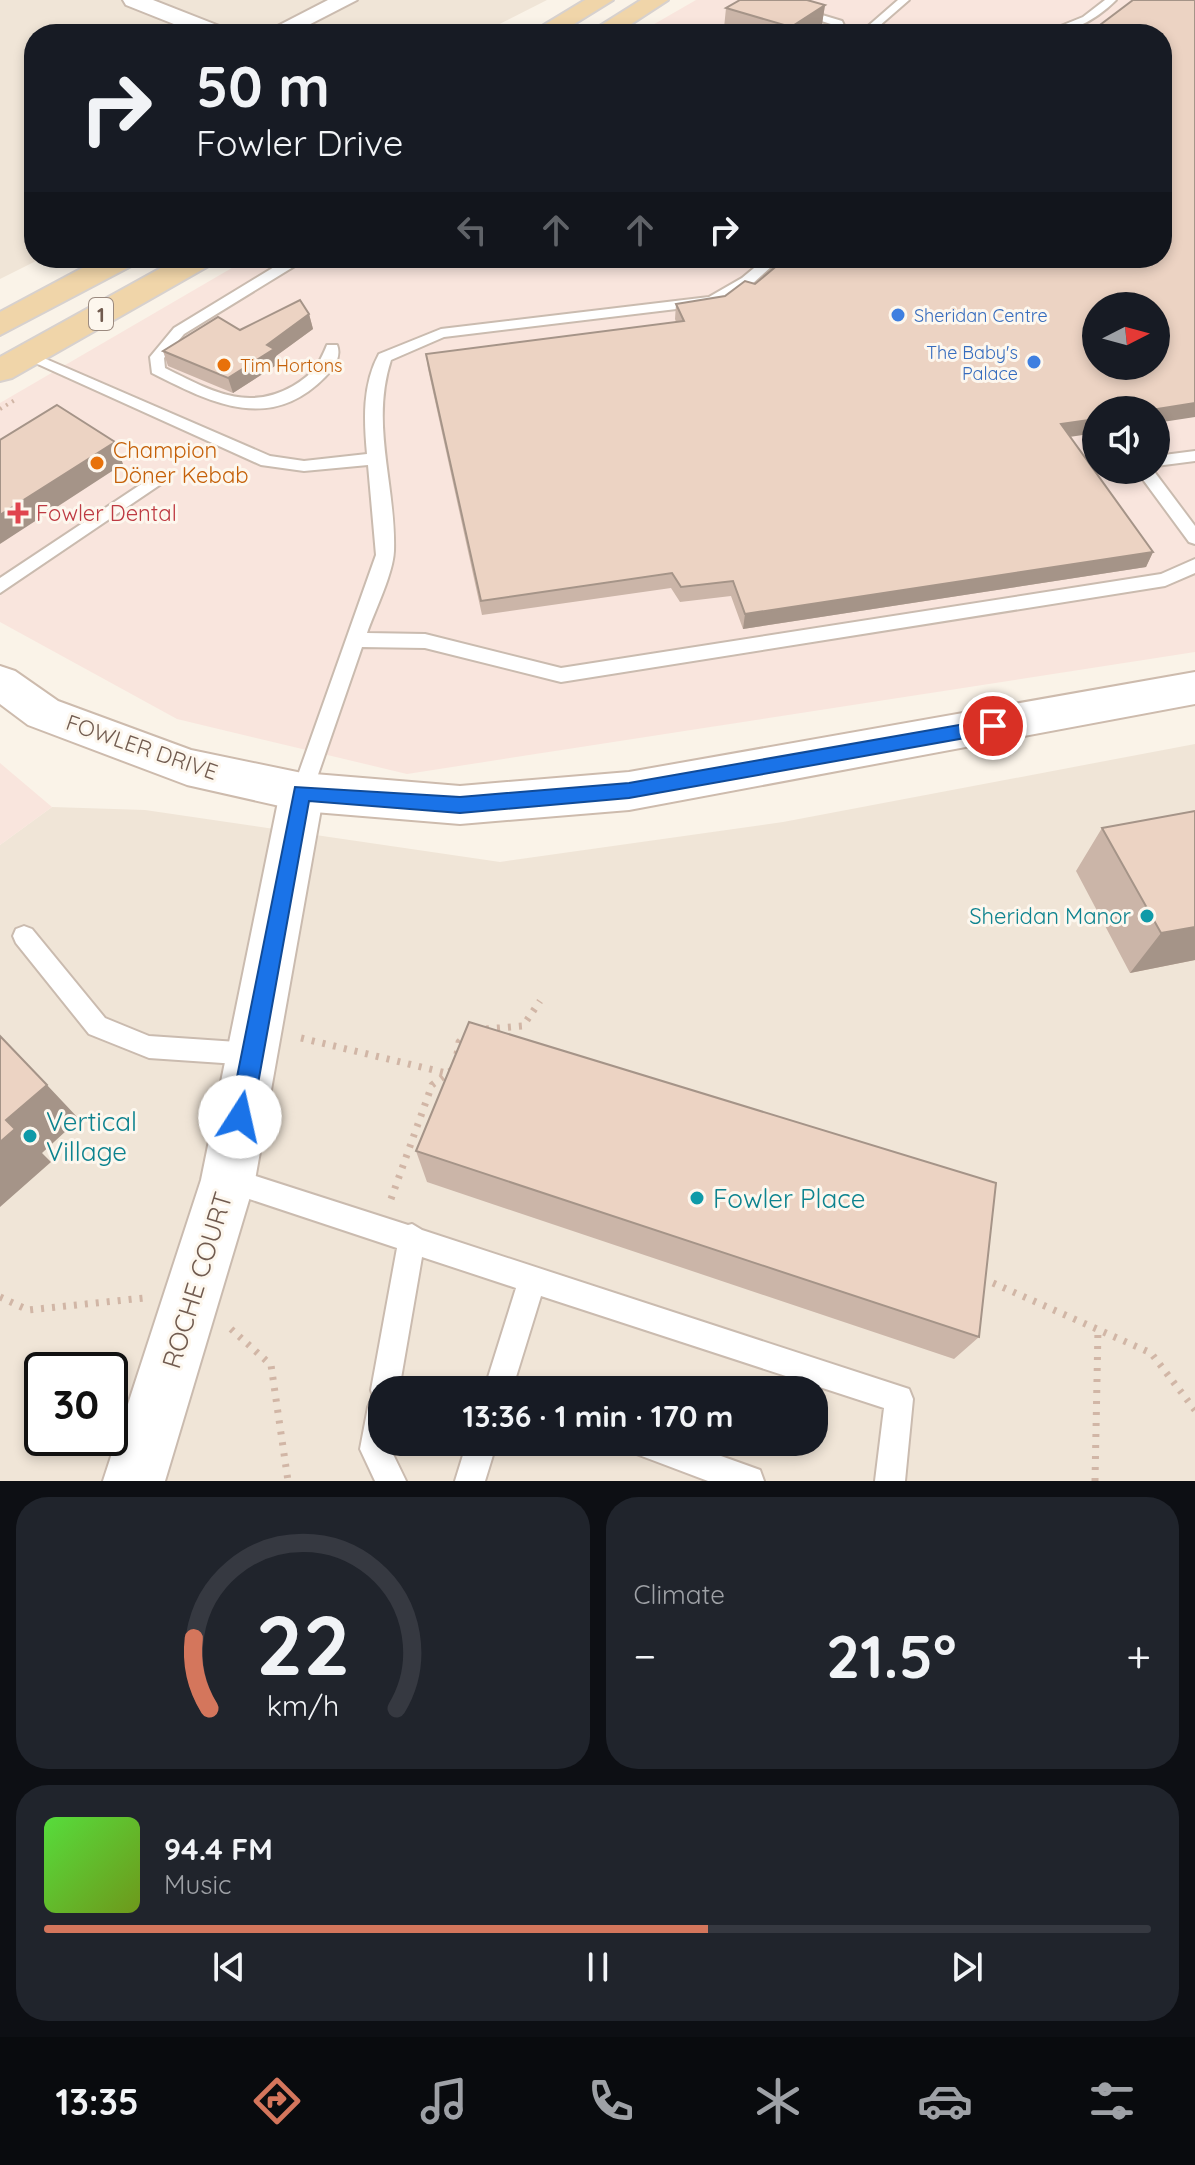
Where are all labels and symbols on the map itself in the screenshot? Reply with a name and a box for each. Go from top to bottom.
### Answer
north arrow [1082,292,1170,380]
road number: 1 [89,298,113,330]
place label: Sheridan Centre [914,304,1048,327]
marker: Sheridan Centre [889,306,907,324]
place label: The Baby's Palace [926,341,1018,385]
marker: The Baby's Palace [1025,353,1043,371]
place label: Tim Hortons [240,354,343,377]
marker: Tim Hortons [215,356,233,374]
place label: Champion Döner Kebab [113,436,249,489]
marker: Champion Döner Kebab [88,454,106,472]
place label: Fowler Dental [36,499,177,527]
marker: Fowler Dental [7,502,29,524]
pin [959,692,1027,760]
street label: FOWLER DRIVE [63,708,221,786]
place label: Sheridan Manor [969,902,1132,930]
marker: Sheridan Manor [1138,907,1156,925]
position arrow [198,1075,282,1159]
place label: Vertical Village [46,1105,137,1168]
marker: Vertical Village [21,1127,39,1145]
place label: Fowler Place [713,1182,866,1215]
street label: ROCHE COURT [154,1188,240,1372]
marker: Fowler Place [688,1189,706,1207]
speed limit sign: 30 [24,1352,128,1456]

